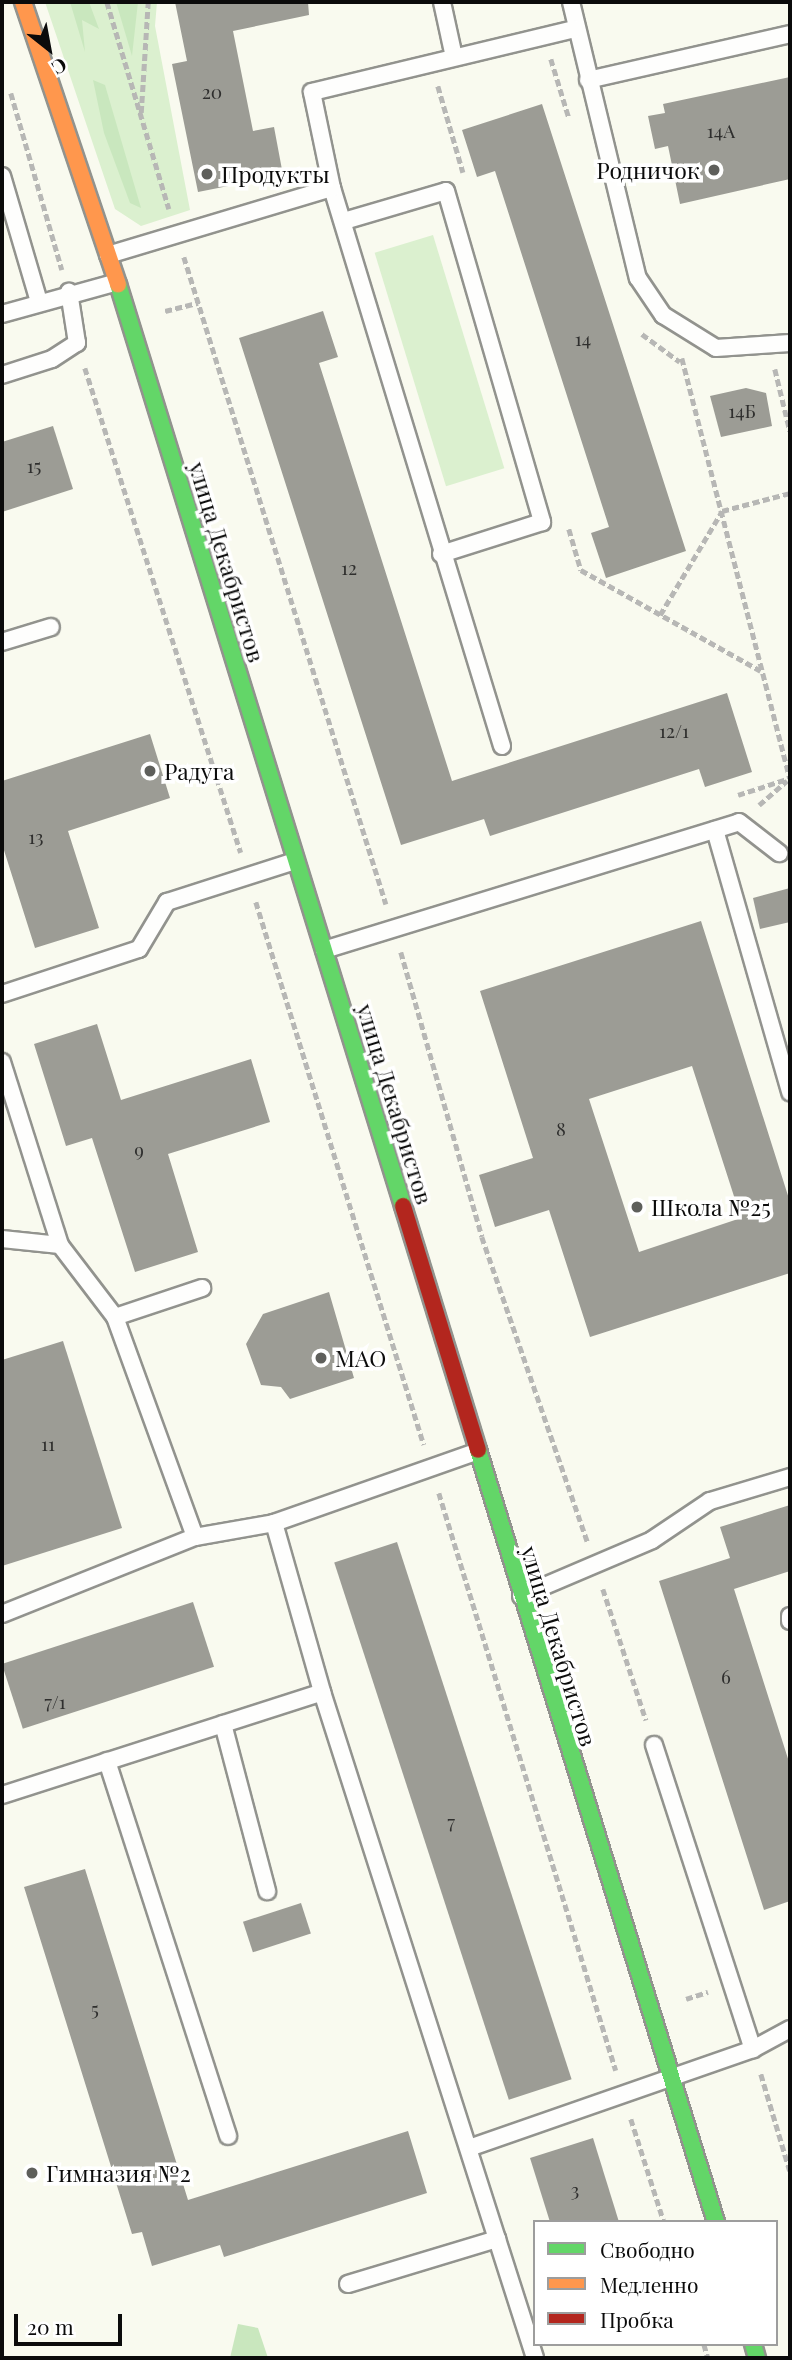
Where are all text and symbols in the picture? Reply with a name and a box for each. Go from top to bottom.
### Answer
north arrow [14,14,84,84]
text: С [47,52,72,82]
house number: 20 [202,81,222,103]
house number: 14А [707,120,735,142]
place label: Родничок [596,156,700,184]
place label: Продукты [221,160,330,188]
marker: Родничок [706,162,722,178]
marker: Продукты [199,166,215,182]
house number: 14 [575,328,591,350]
house number: 14Б [728,400,756,422]
house number: 15 [27,455,41,477]
street label: улица Декабристов [183,459,271,665]
house number: 12 [341,557,357,579]
house number: 12/1 [659,720,689,742]
place label: Радуга [164,757,235,785]
marker: Радуга [142,763,158,779]
house number: 13 [28,826,44,848]
street label: улица Декабристов [351,1001,439,1207]
house number: 8 [556,1118,566,1140]
house number: 9 [134,1139,144,1161]
place label: Школа №25 [651,1193,771,1221]
marker: Школа №25 [629,1199,645,1215]
place label: МАО [335,1344,386,1372]
marker: МАО [313,1350,329,1366]
house number: 11 [41,1433,55,1455]
street label: улица Декабристов [515,1543,603,1749]
house number: 6 [721,1666,731,1688]
house number: 7/1 [44,1691,66,1713]
house number: 7 [447,1811,455,1833]
house number: 5 [91,1998,99,2020]
place label: Гимназия №2 [46,2159,191,2187]
marker: Гимназия №2 [24,2165,40,2181]
house number: 3 [571,2179,579,2201]
legend [533,2220,778,2346]
text: Свободно [600,2235,695,2263]
text: Медленно [600,2270,698,2298]
scale bar [18,2300,126,2344]
text: Пробка [600,2305,674,2333]
text: 20 m [27,2312,74,2340]

